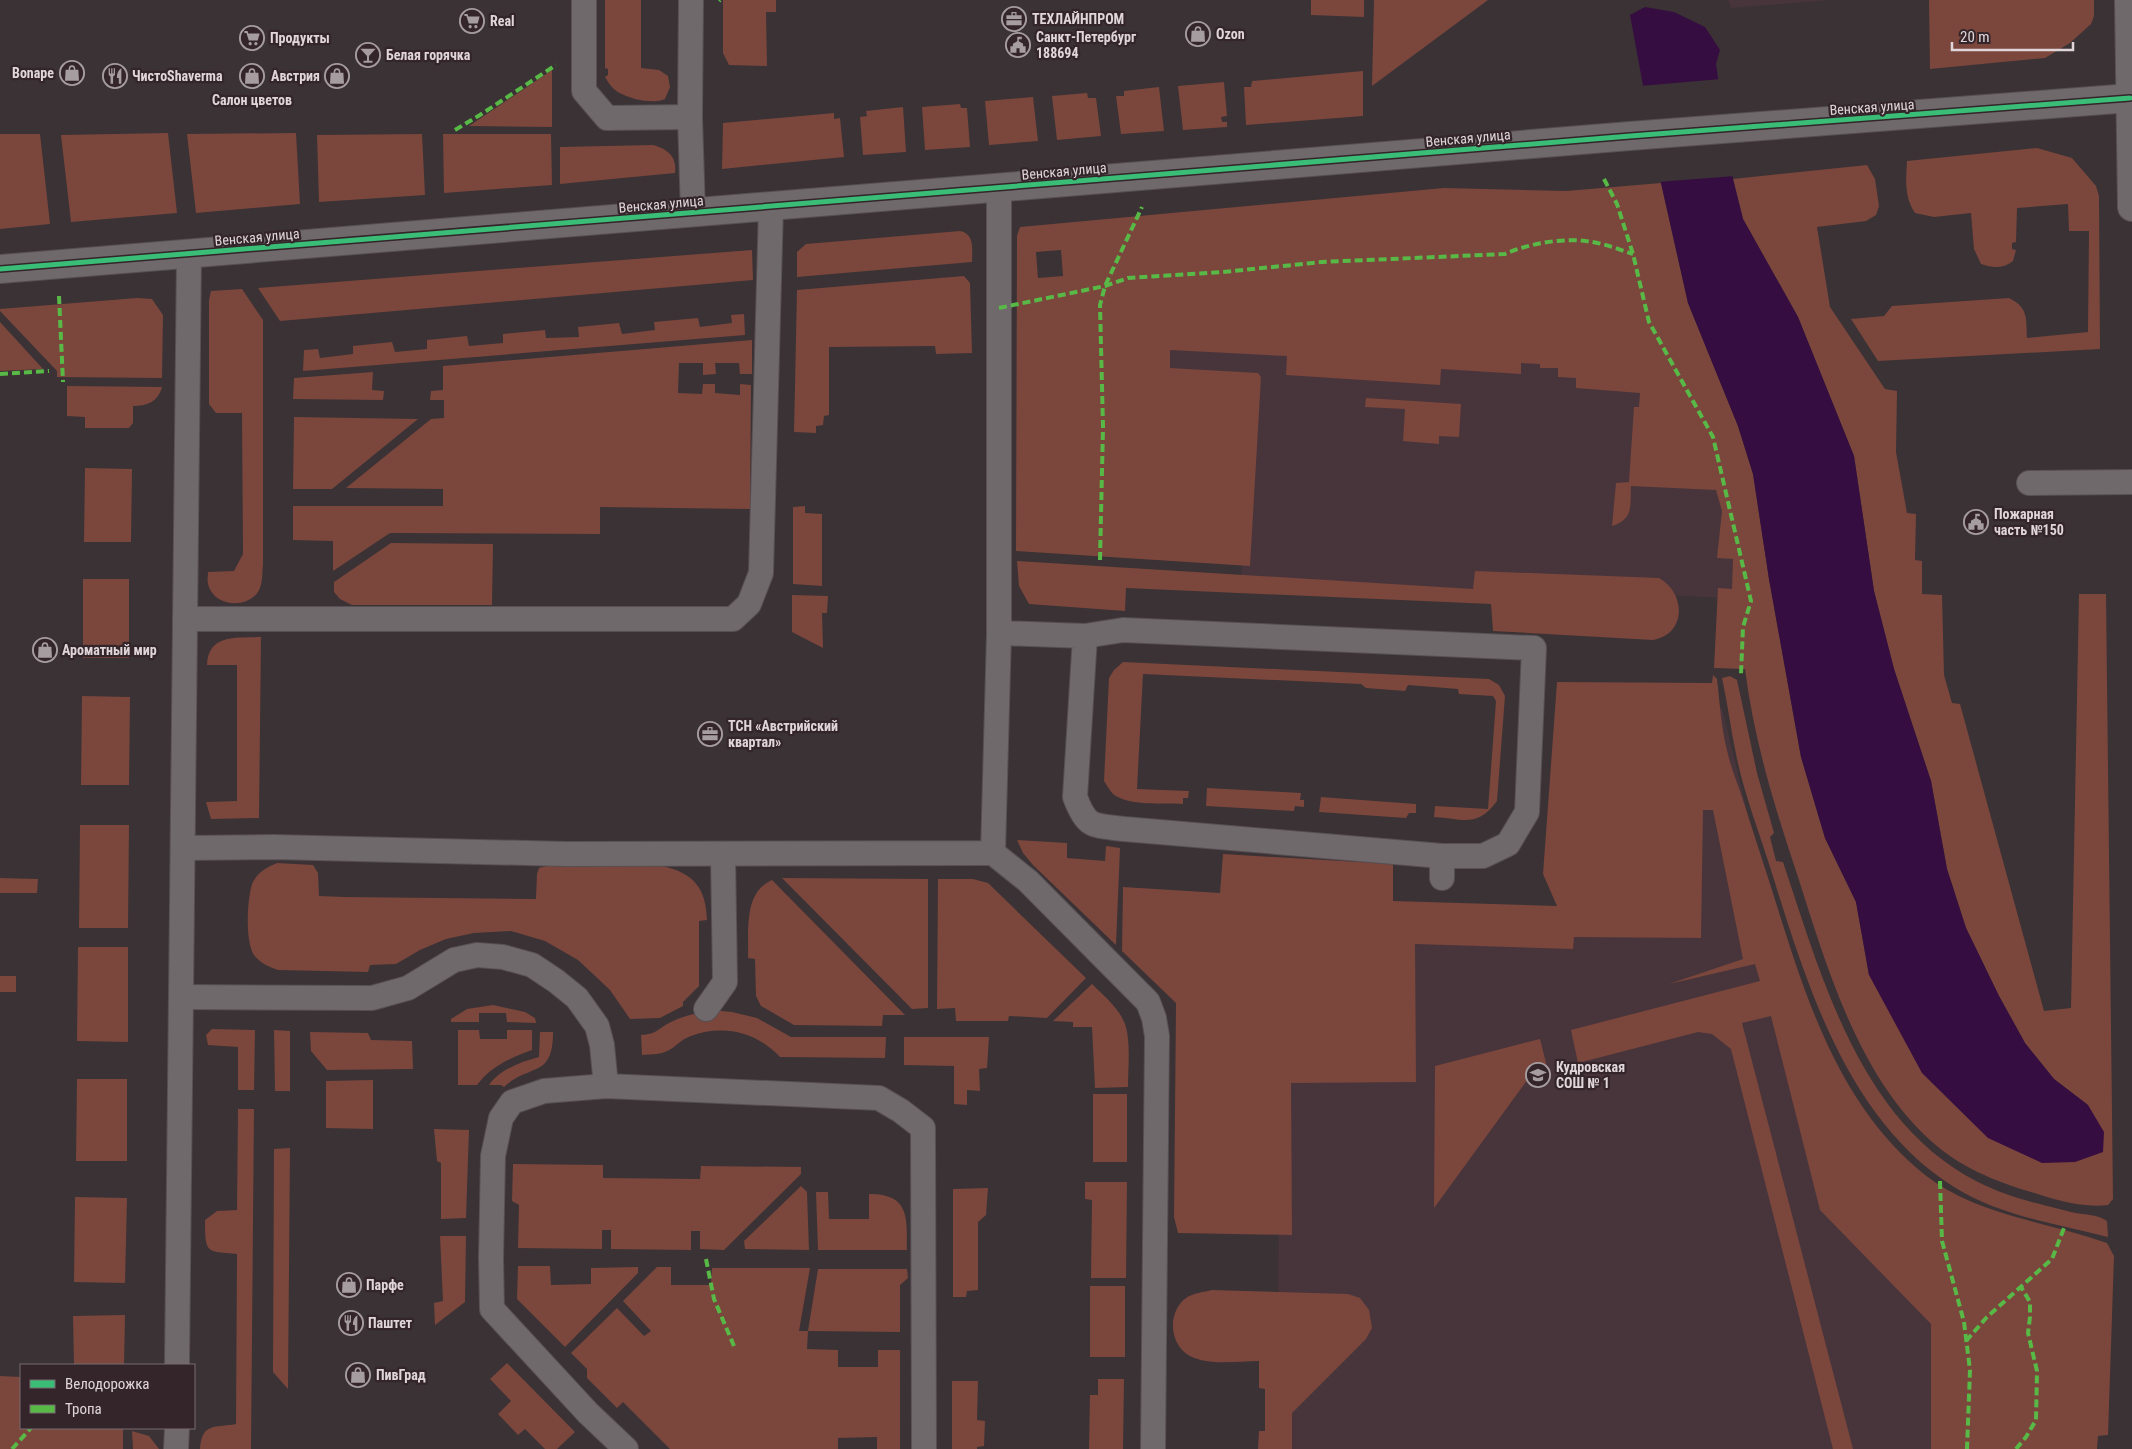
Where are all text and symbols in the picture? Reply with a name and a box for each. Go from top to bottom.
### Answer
office icon: ТЕХЛАЙНПРОМ [1001,6,1027,32]
supermarket icon: Real [459,8,485,34]
place label: ТЕХЛАЙНПРОМ [1032,11,1124,27]
place label: Real [490,13,515,29]
scale bar [1952,20,2073,52]
shop icon: Ozon [1185,21,1211,47]
supermarket icon: Продукты [239,25,265,51]
place label: Ozon [1216,26,1245,42]
text: 20 m [1960,28,1990,46]
place label: Санкт-Петербург 188694 [1036,29,1137,61]
place label: Продукты [270,30,330,46]
public building icon: Санкт-Петербург 188694 [1005,32,1031,58]
bar icon: Белая горячка [355,42,381,68]
place label: Белая горячка [386,47,471,63]
shop icon: Bonape [59,60,85,86]
restaurant icon: ЧистоShaverma [102,63,128,89]
shop icon: Салон цветов [239,63,265,89]
shop icon: Австрия [324,63,350,89]
place label: Bonape [12,65,54,81]
place label: ЧистоShaverma [132,68,223,84]
place label: Австрия [271,68,320,84]
place label: Салон цветов [212,92,292,108]
street label: Венская улица [1829,96,1915,118]
street label: Венская улица [1425,126,1511,150]
street label: Венская улица [1021,159,1107,183]
street label: Венская улица [618,192,704,216]
street label: Венская улица [214,225,300,249]
place label: Пожарная часть №150 [1994,506,2064,538]
public building icon: Пожарная часть №150 [1963,509,1989,535]
shop icon: Ароматный мир [32,637,58,663]
place label: Ароматный мир [62,642,157,658]
place label: ТСН «Австрийский квартал» [728,718,838,750]
office icon: ТСН «Австрийский квартал» [697,721,723,747]
place label: Кудровская СОШ № 1 [1556,1059,1625,1091]
school or university icon: Кудровская СОШ № 1 [1525,1062,1551,1088]
shop icon: Парфе [336,1272,362,1298]
place label: Парфе [366,1277,404,1293]
restaurant icon: Паштет [338,1310,364,1336]
place label: Паштет [368,1315,413,1331]
shop icon: ПивГрад [345,1362,371,1388]
legend [20,1364,195,1429]
place label: ПивГрад [376,1367,426,1383]
text: Велодорожка [65,1375,150,1393]
text: Тропа [65,1400,102,1418]

